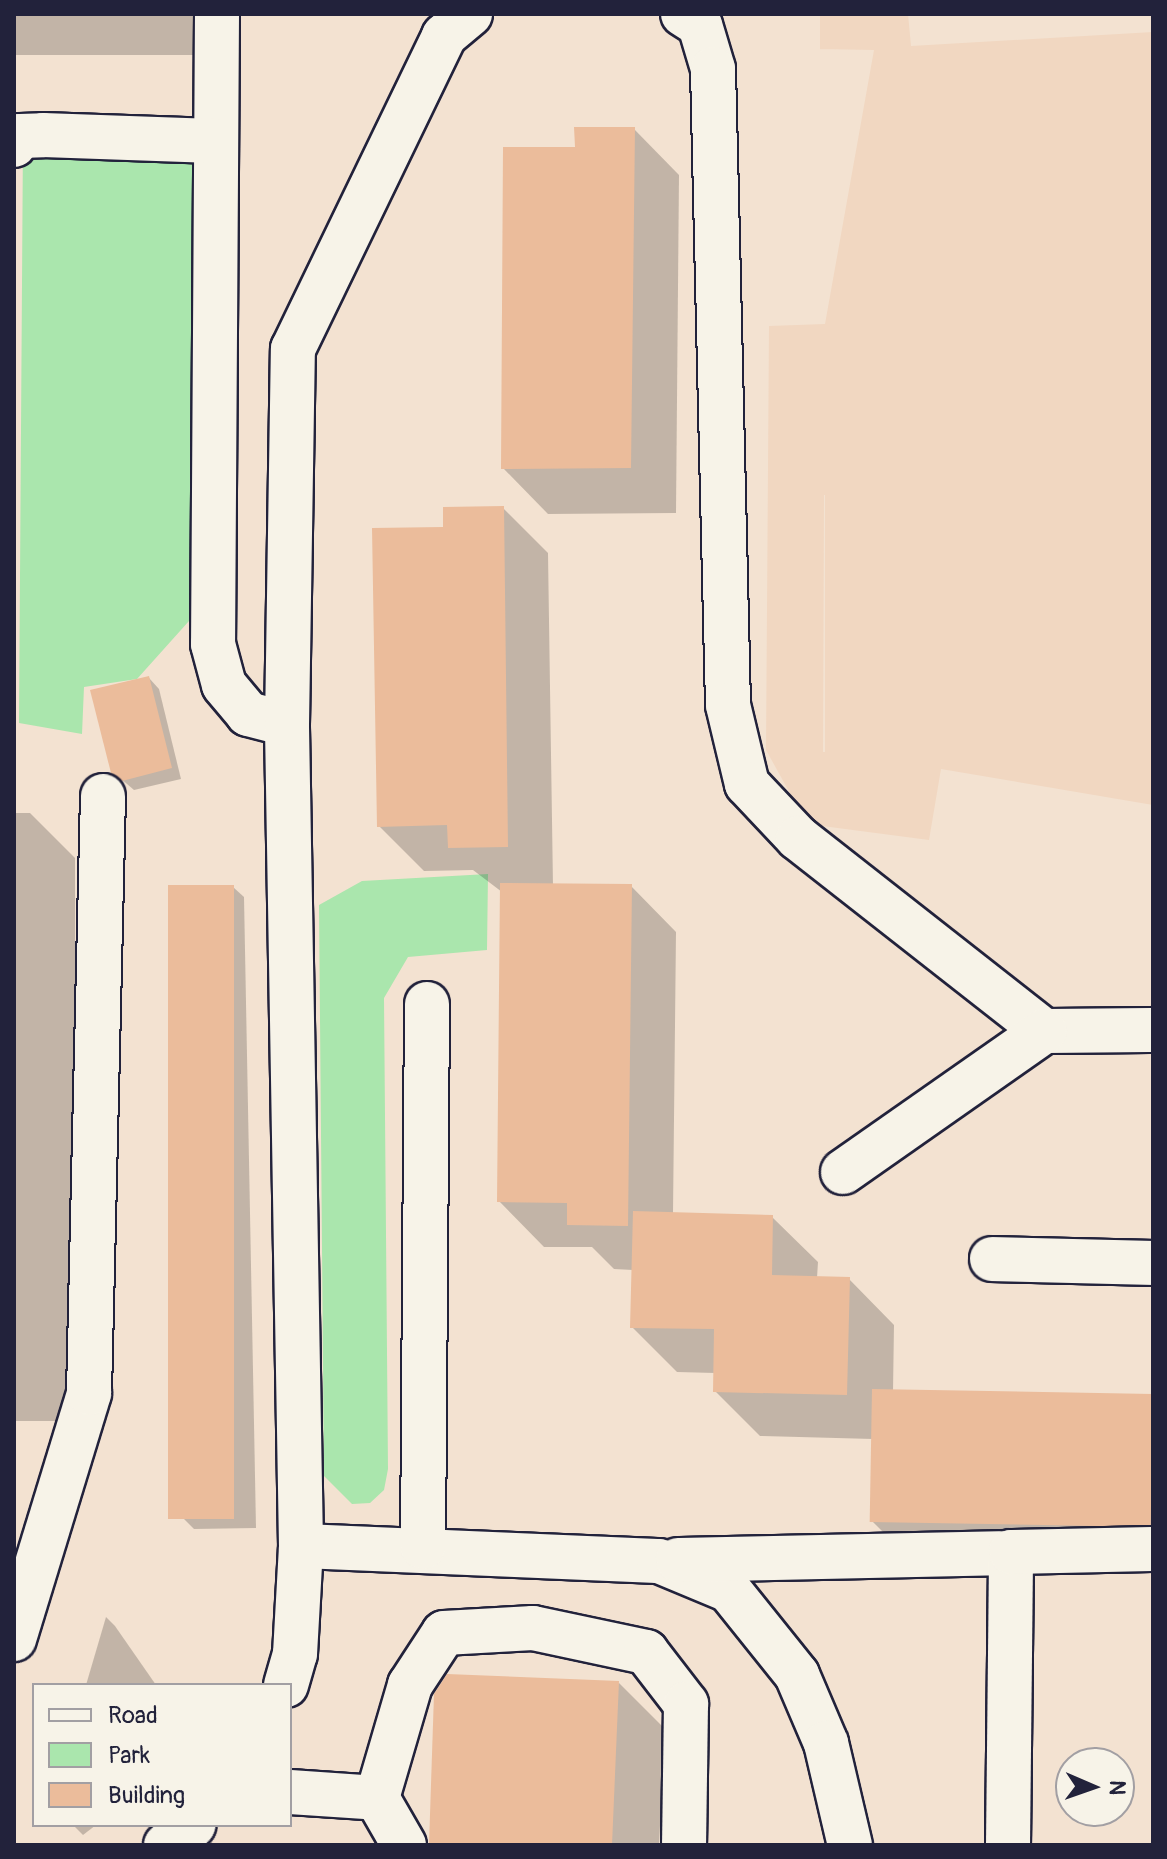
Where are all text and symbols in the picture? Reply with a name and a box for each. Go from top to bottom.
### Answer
legend [32,1683,292,1827]
text: Road [108,1701,158,1730]
text: Park [108,1741,150,1770]
north arrow [1055,1747,1135,1827]
text: N [1103,1780,1131,1796]
text: Building [108,1781,185,1810]

